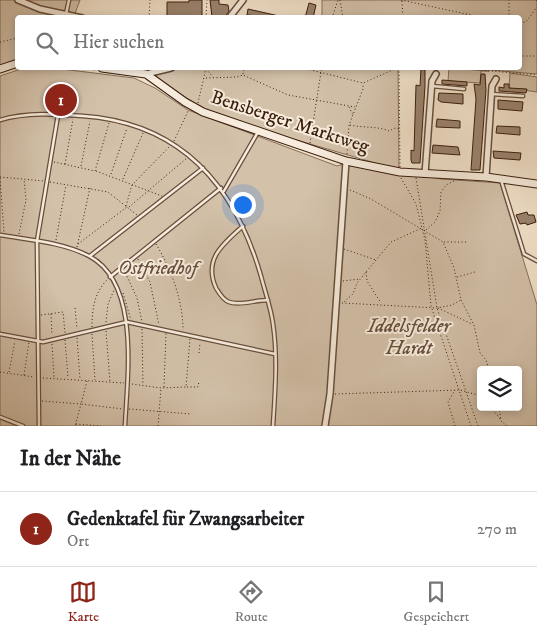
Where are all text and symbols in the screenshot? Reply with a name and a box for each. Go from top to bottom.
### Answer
search box [15,15,522,70]
icon: search [33,29,61,57]
text: Hier suchen [73,31,164,54]
pin: 1 [45,81,77,119]
street label: Bensberger Marktweg [208,86,373,159]
your location [230,192,256,218]
park label: Ostfriedhof [118,257,203,280]
park label: Iddelsfelder Hardt [367,315,453,360]
map controls [477,366,522,411]
button: layers [477,366,522,411]
text: In der Nähe [20,446,121,472]
text: Gedenktafel für Zwangsarbeiter [67,508,304,531]
text: 1 [33,519,39,539]
text: 270 m [477,519,517,539]
text: Ort [67,531,89,551]
tab: Karte [68,578,99,626]
tab: Route [235,578,268,626]
tab: Gespeichert [404,578,469,626]

